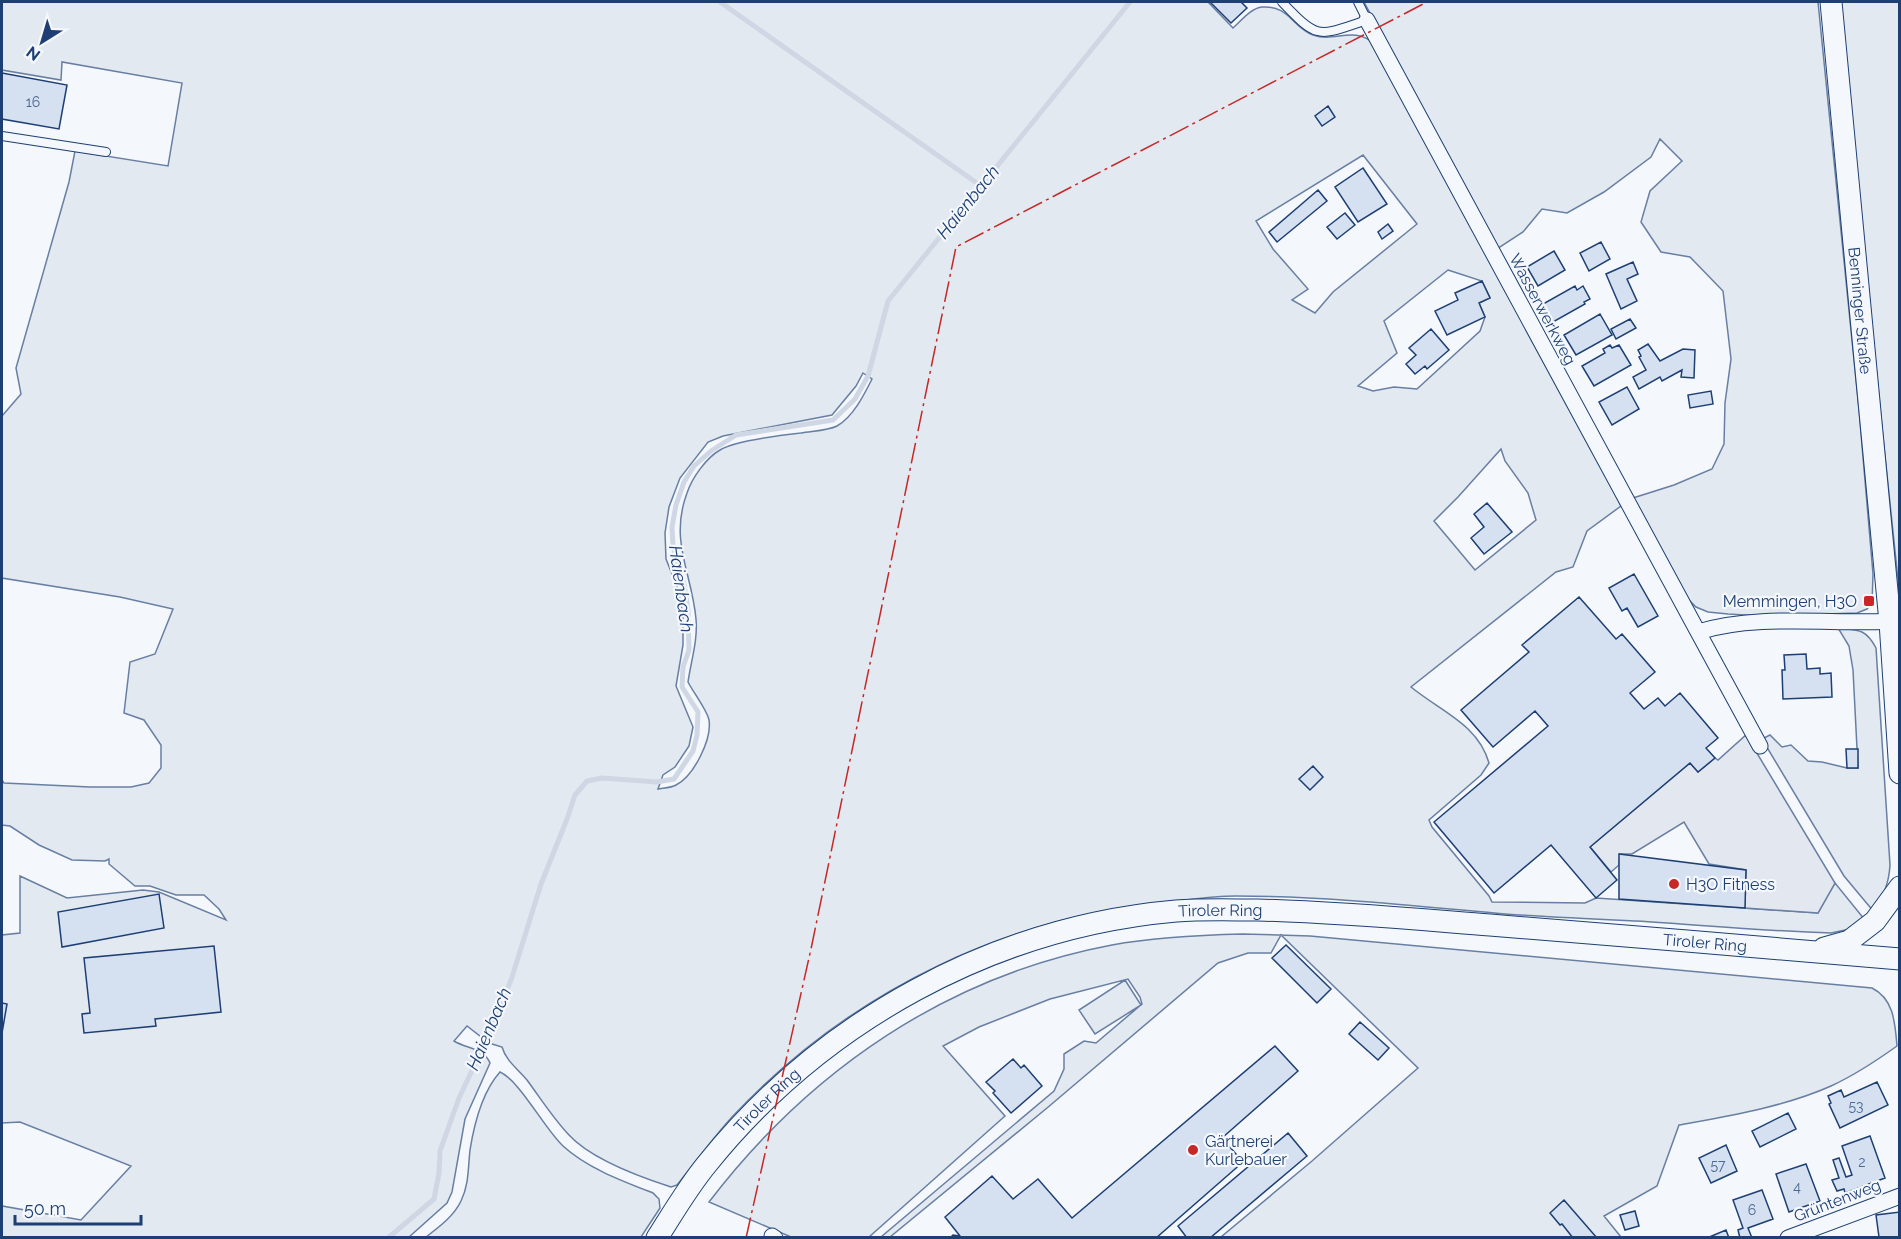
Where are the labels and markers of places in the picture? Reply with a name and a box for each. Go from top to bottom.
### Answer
place label: Memmingen, H3O [1723,592,1857,611]
marker: Memmingen, H3O [1862,594,1876,608]
place label: H3O Fitness [1686,875,1775,894]
marker: H3O Fitness [1667,877,1681,891]
place label: Gärtnerei Kurlebauer [1205,1132,1287,1169]
marker: Gärtnerei Kurlebauer [1186,1143,1200,1157]

